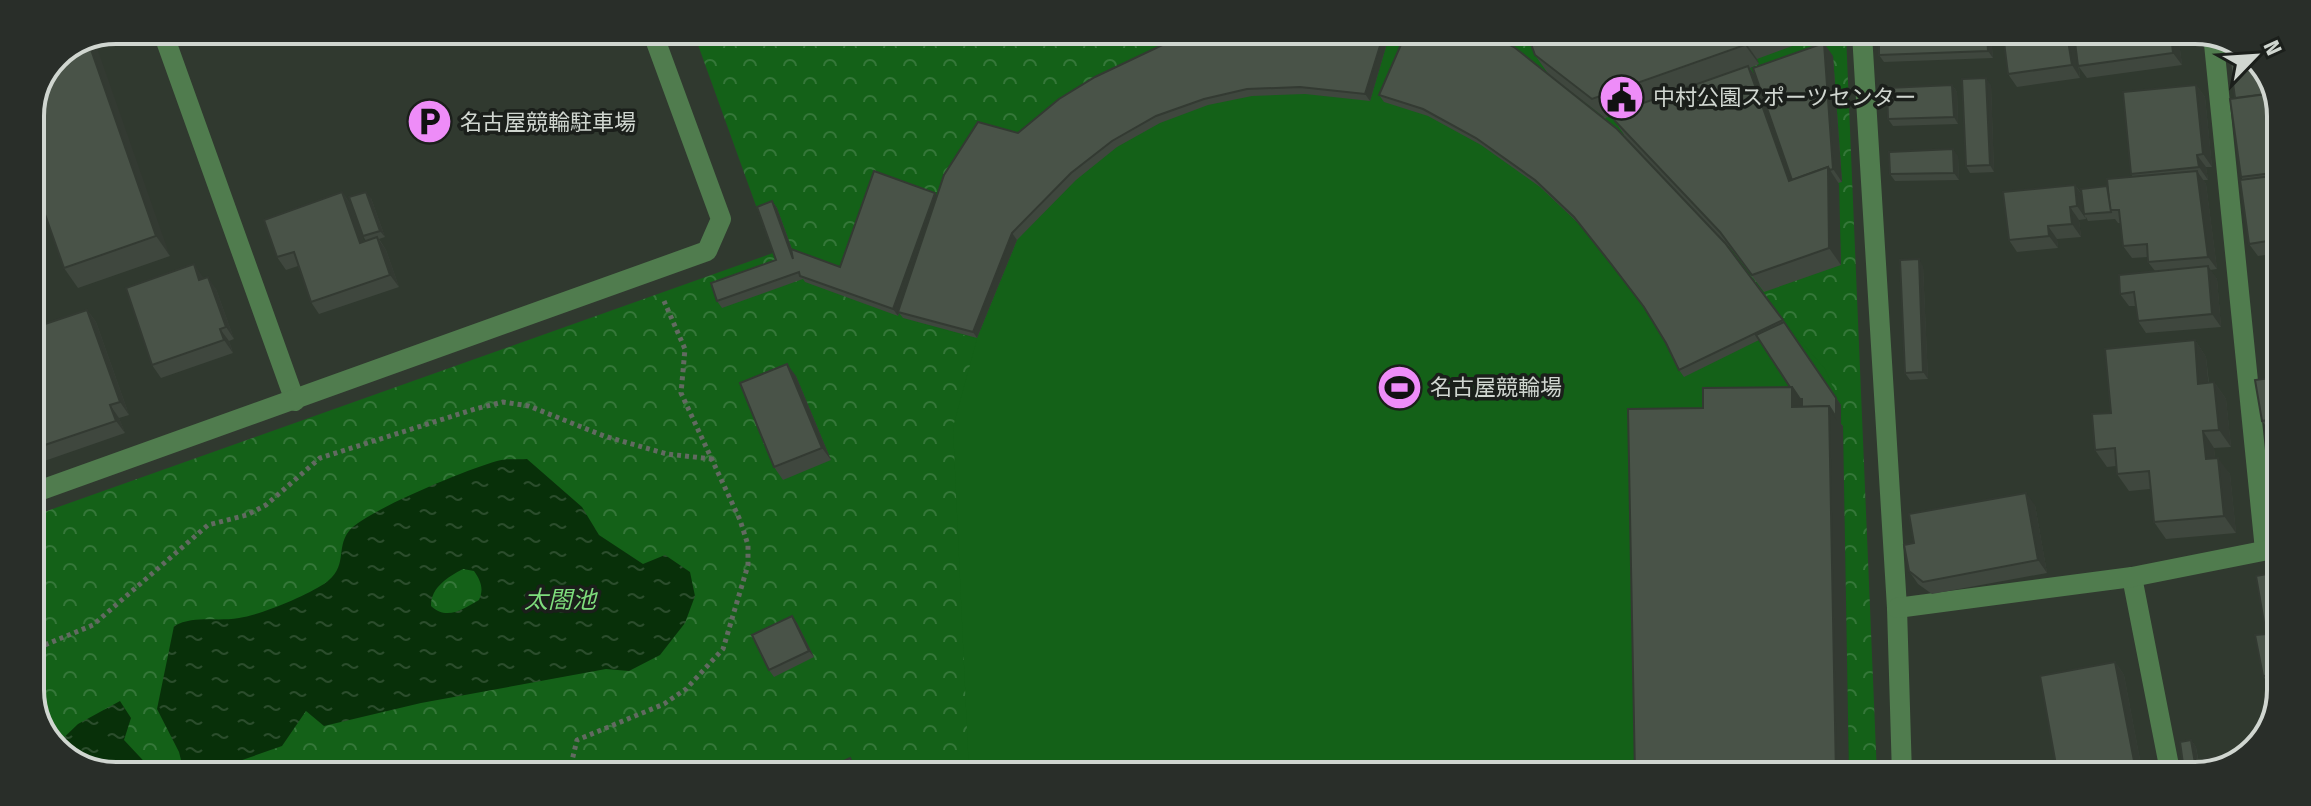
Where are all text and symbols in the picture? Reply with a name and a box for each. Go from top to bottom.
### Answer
north arrow [2215,16,2295,96]
text: N [2258,36,2288,59]
public building icon: 中村公園スポーツセンター [1598,73,1646,121]
place label: 中村公園スポーツセンター [1653,84,1917,111]
parking icon: 名古屋競輪駐車場 [405,98,453,146]
place label: 名古屋競輪駐車場 [460,109,636,136]
sports icon: 名古屋競輪場 [1375,363,1423,411]
place label: 名古屋競輪場 [1430,374,1562,401]
water label: 太閤池 [524,586,598,614]

